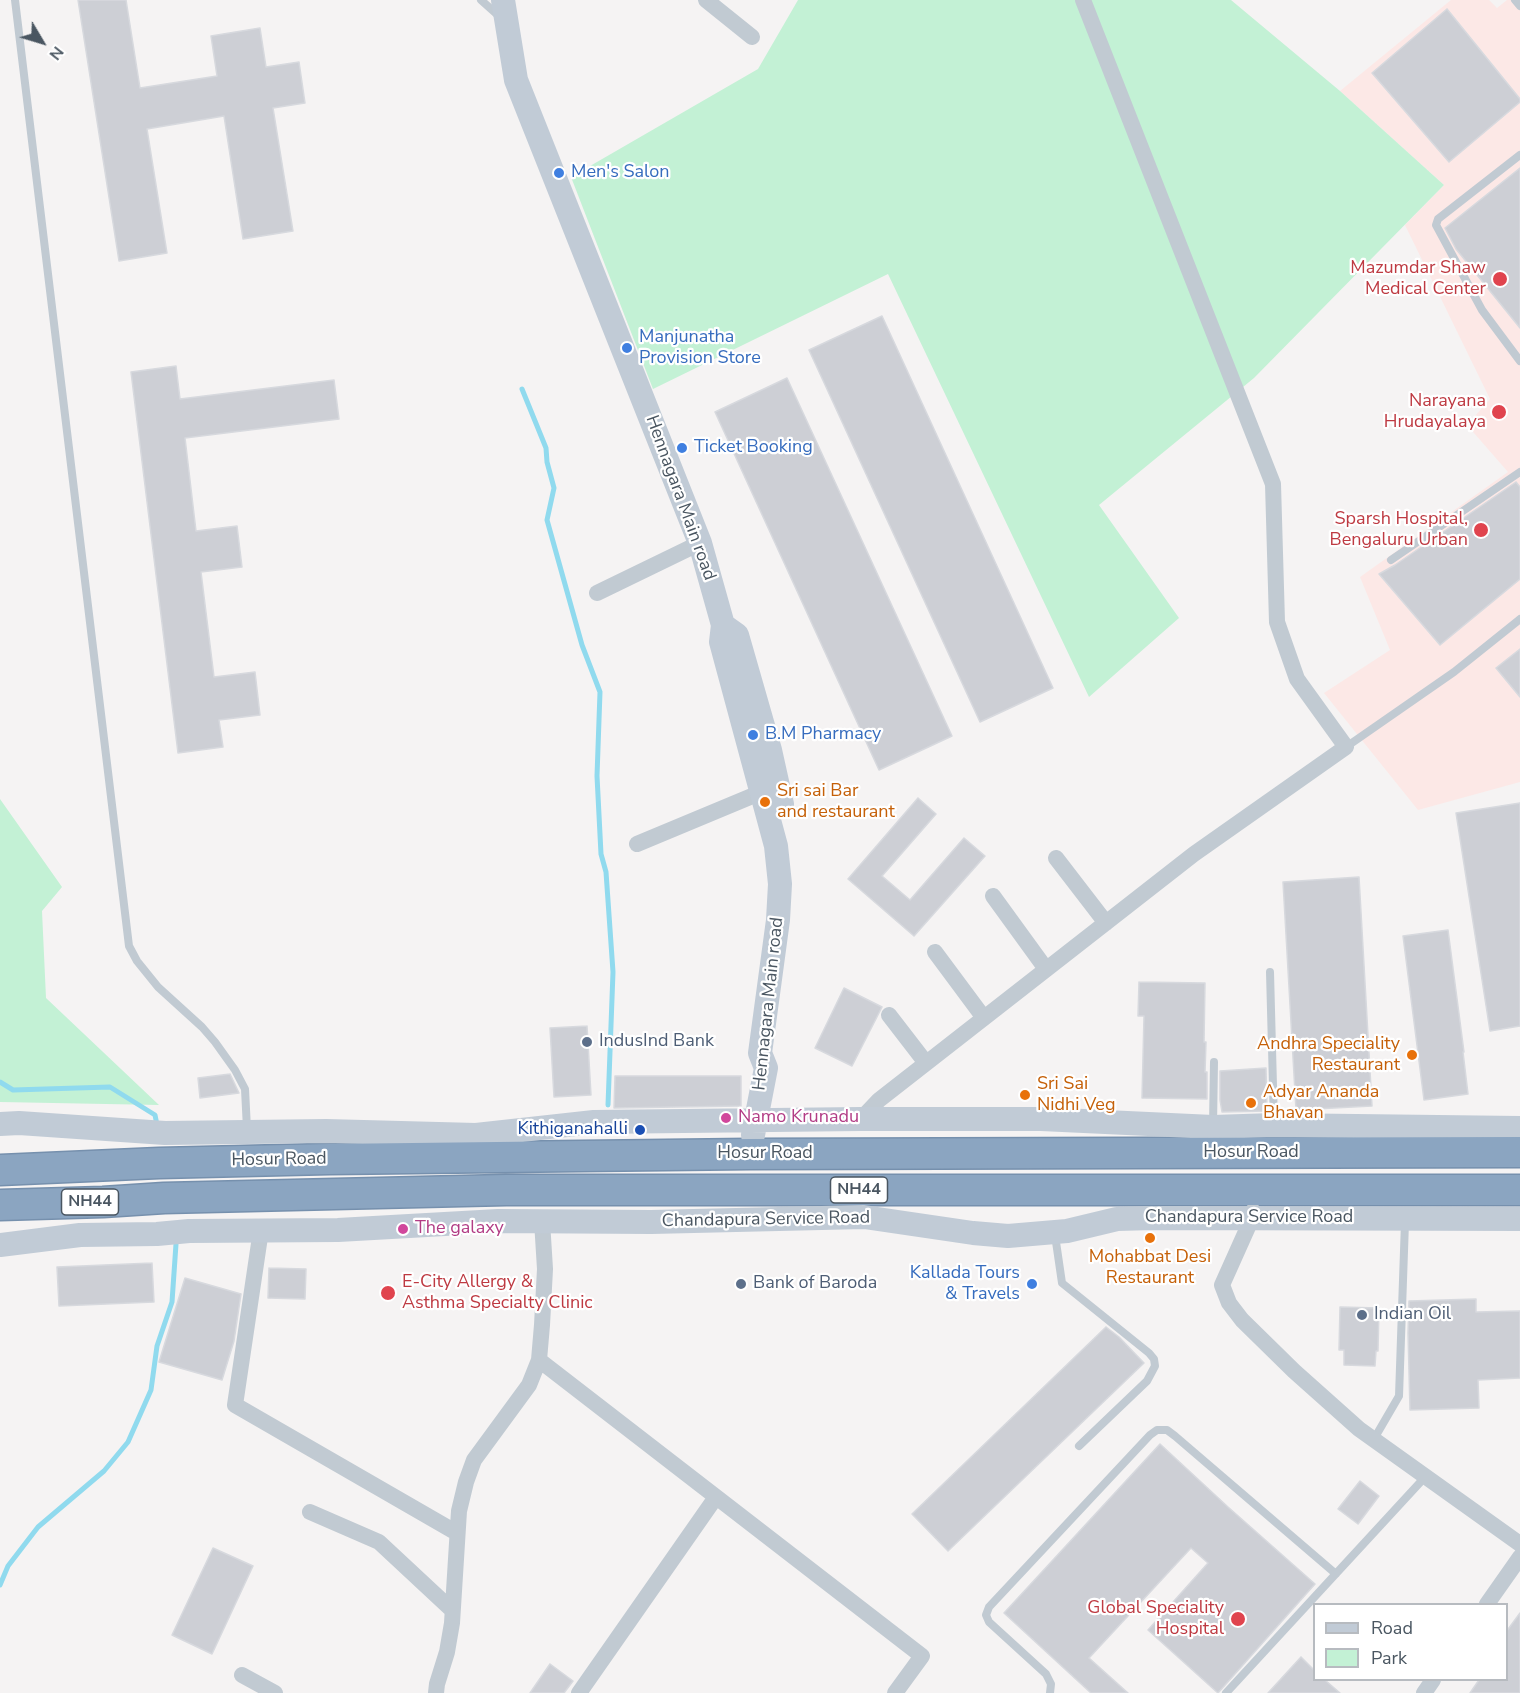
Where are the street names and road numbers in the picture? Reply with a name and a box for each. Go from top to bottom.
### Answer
street label: Hennagara Main road [640,412,720,584]
street label: Hennagara Main road [749,916,789,1092]
street label: Hosur Road [1203,1142,1299,1164]
street label: Hosur Road [717,1143,813,1165]
street label: Hosur Road [231,1148,327,1172]
road number: NH44 [830,1177,888,1203]
road number: NH44 [62,1189,118,1215]
street label: Chandapura Service Road [662,1207,870,1233]
street label: Chandapura Service Road [1145,1207,1353,1229]

